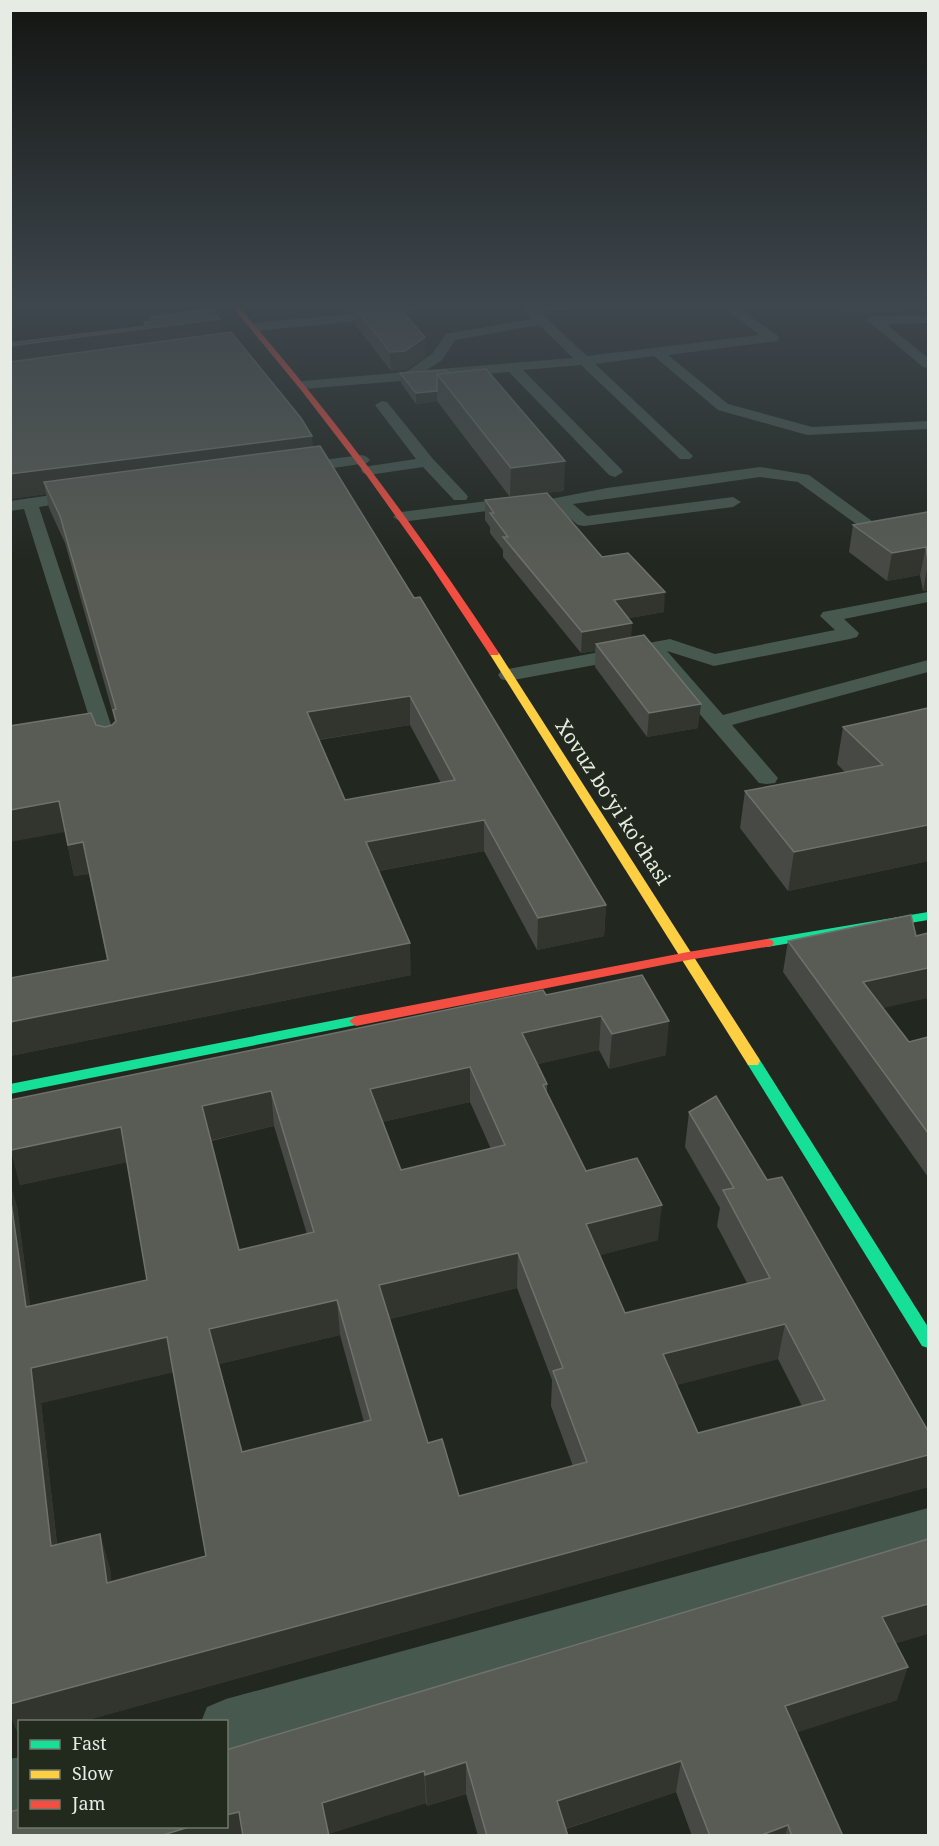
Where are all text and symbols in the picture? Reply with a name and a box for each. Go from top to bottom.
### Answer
street label: Xovuz bo‘yi ko'chasi [550,714,677,890]
legend [18,1720,228,1828]
text: Fast [72,1731,107,1755]
text: Slow [72,1761,114,1785]
text: Jam [71,1791,106,1815]

